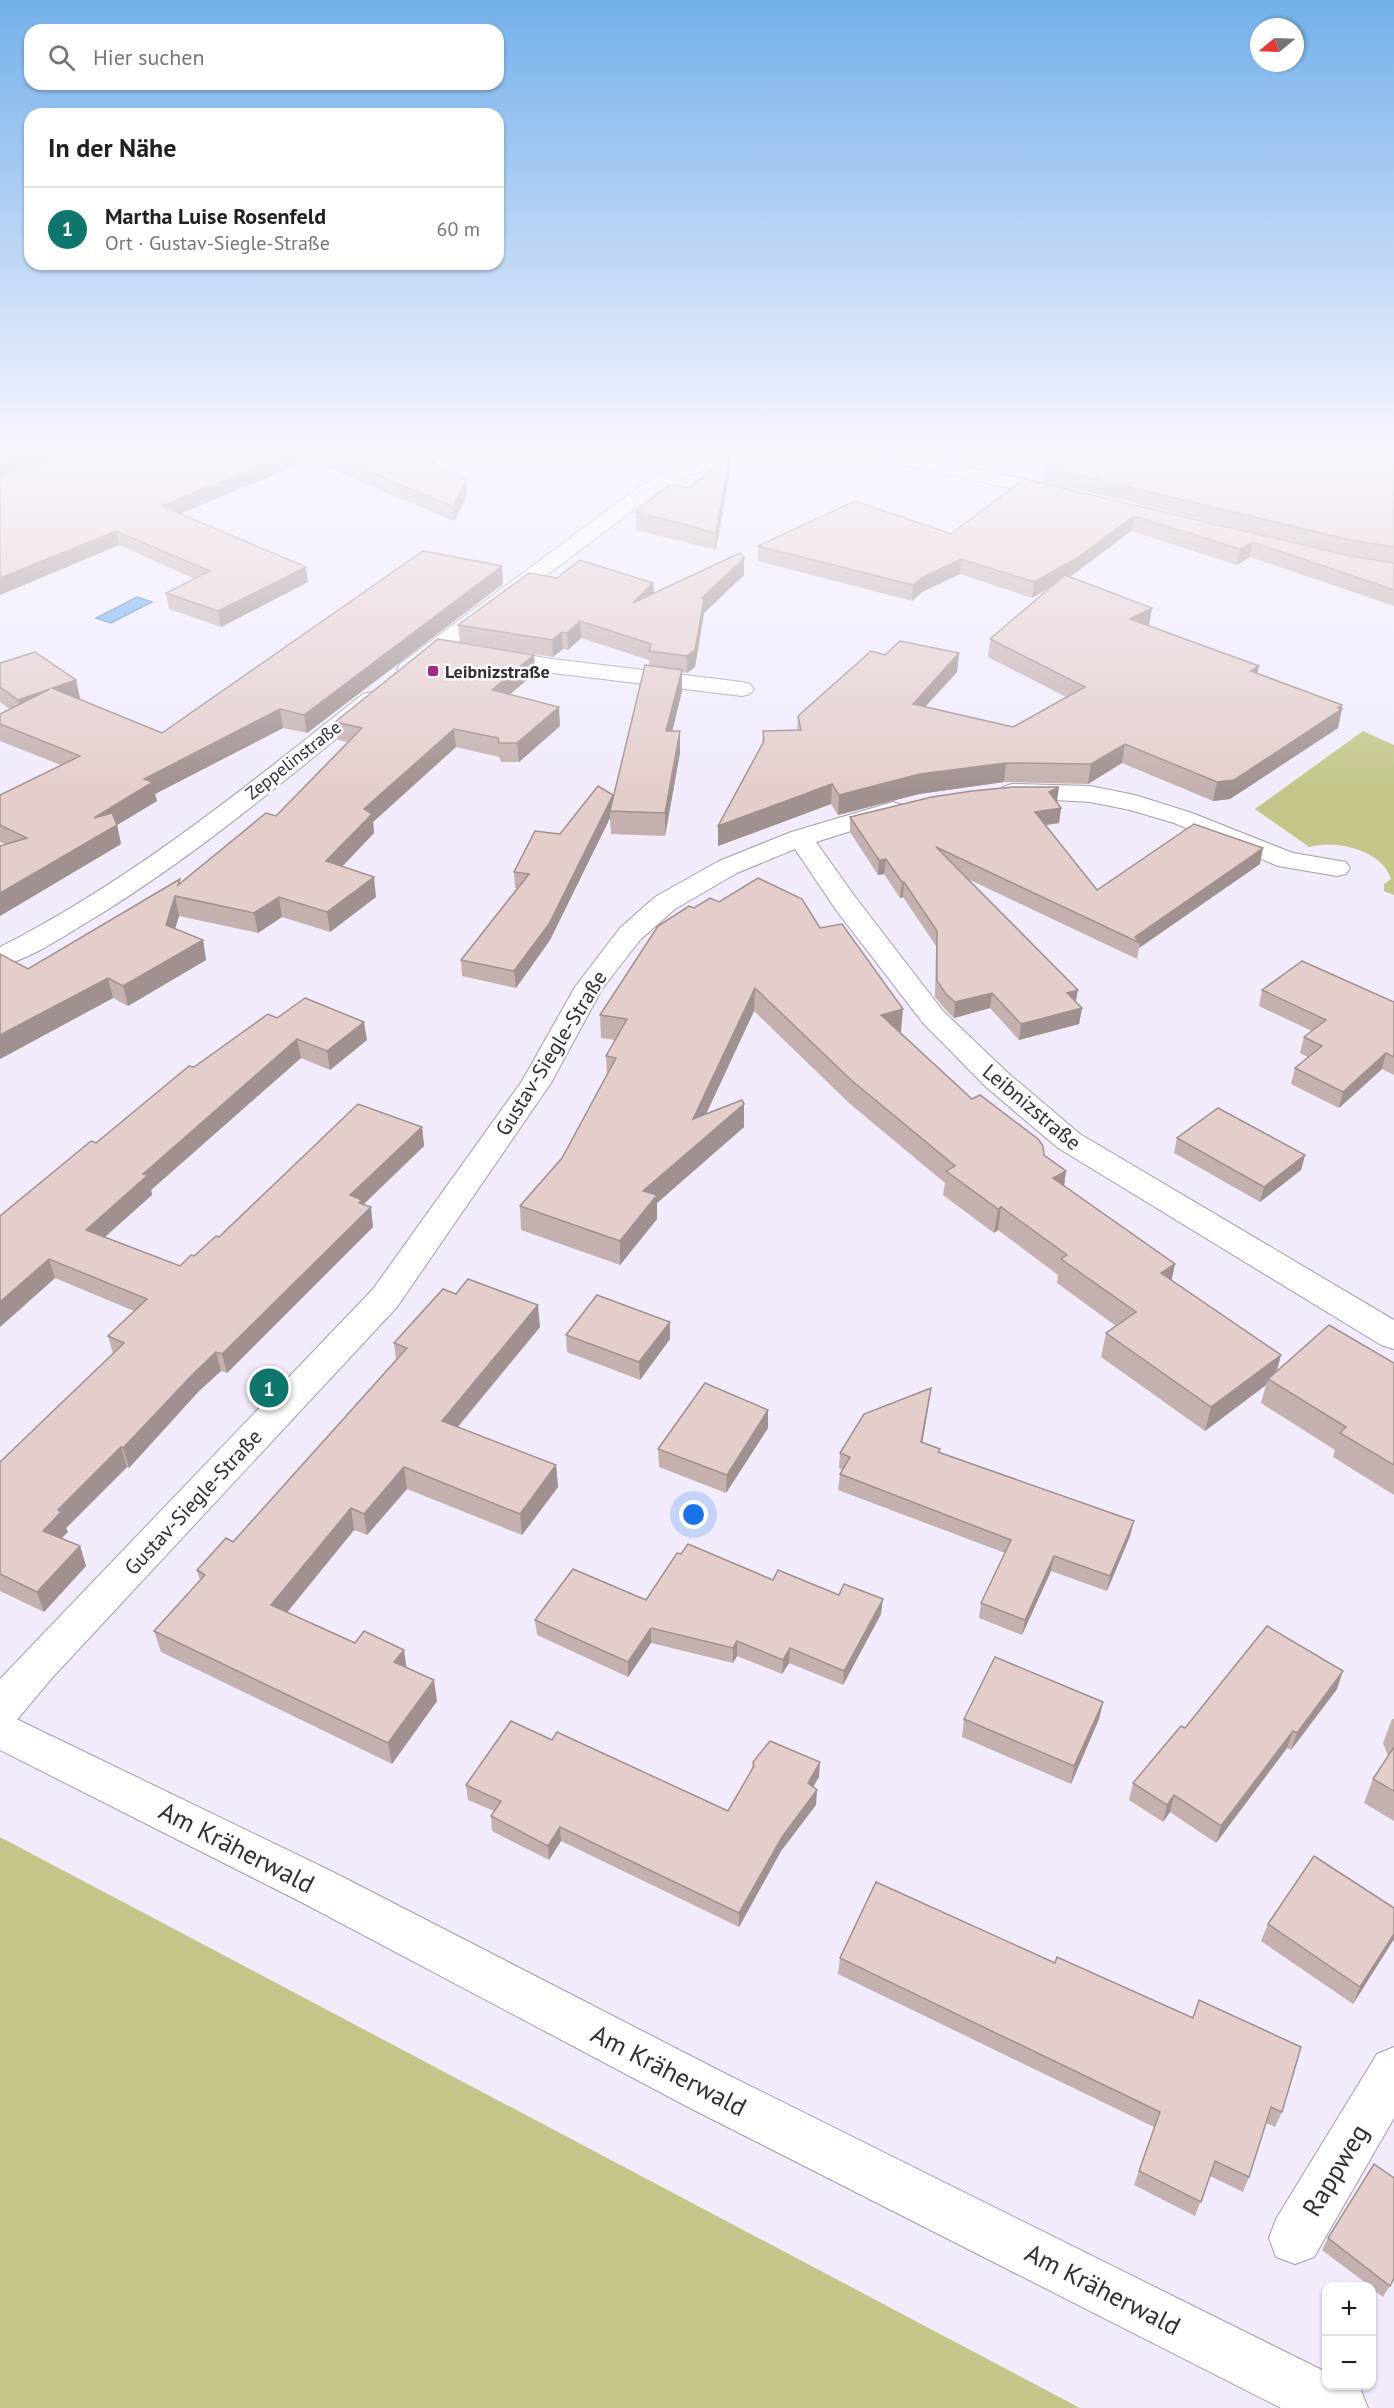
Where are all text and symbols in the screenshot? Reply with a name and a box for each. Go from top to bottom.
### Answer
north arrow [1250,18,1304,72]
search box [24,24,504,90]
icon: search [45,41,78,74]
text: Hier suchen [93,43,205,71]
text: In der Nähe [48,131,176,164]
text: Martha Luise Rosenfeld [105,202,326,230]
text: 1 [62,216,73,242]
text: 60 m [437,216,480,242]
text: Ort · Gustav-Siegle-Straße [105,230,330,256]
place label: Leibnizstraße [445,660,550,683]
marker: Leibnizstraße [426,664,440,678]
street label: Zeppelinstraße [241,716,345,804]
street label: Gustav-Siegle-Straße [489,965,613,1141]
street label: Leibnizstraße [977,1058,1087,1156]
pin: 1 [250,1366,288,1410]
street label: Gustav-Siegle-Straße [118,1423,268,1581]
your location [679,1500,708,1529]
street label: Am Kräherwald [154,1794,320,1900]
street label: Am Kräherwald [586,2017,752,2123]
street label: Rappweg [1295,2118,1375,2222]
street label: Am Kräherwald [1020,2236,1186,2342]
map controls [1322,2282,1376,2390]
button: + [1322,2282,1376,2336]
button: − [1322,2336,1376,2390]

